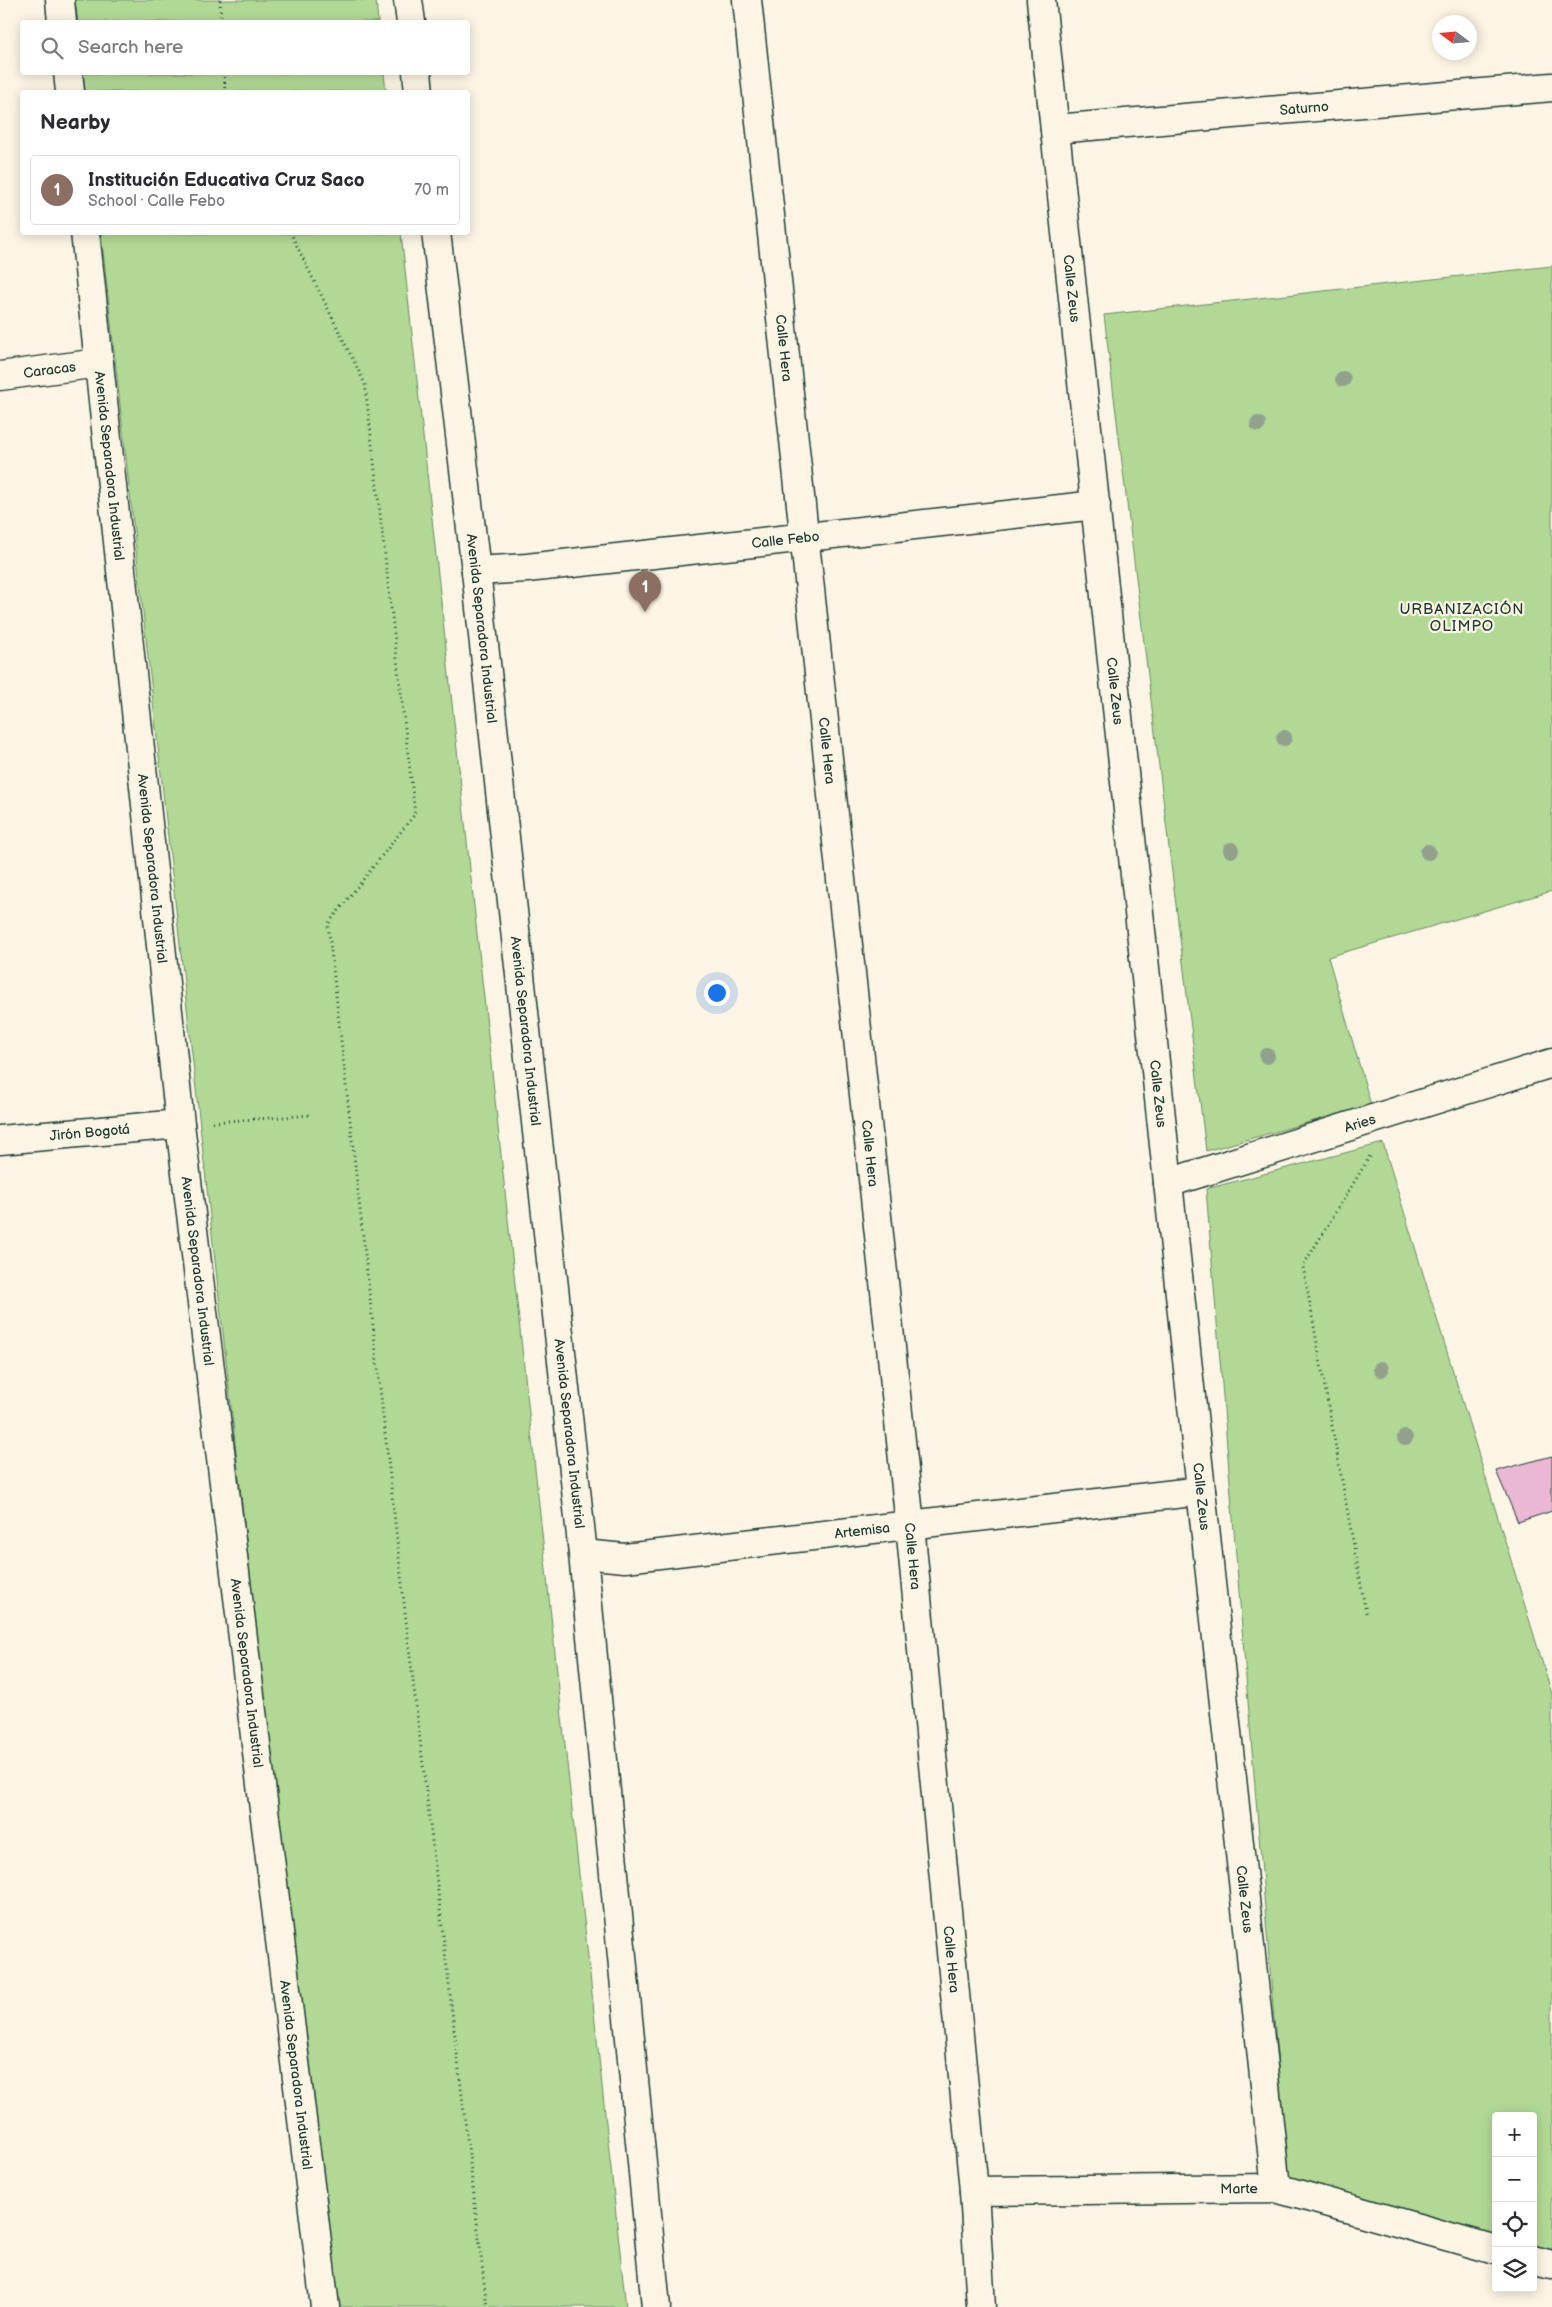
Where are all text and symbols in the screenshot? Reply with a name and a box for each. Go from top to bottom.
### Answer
north arrow [1432,15,1477,60]
search box [20,20,470,75]
icon: search [38,34,66,62]
text: Search here [78,36,183,59]
street label: Saturno [1279,97,1329,118]
text: Nearby [40,110,110,135]
text: Institución Educativa Cruz Saco [88,169,365,192]
text: 1 [54,181,60,200]
text: 70 m [414,181,449,200]
text: School · Calle Febo [88,192,225,211]
street label: Calle Zeus [1060,254,1084,323]
street label: Calle Hera [772,314,796,383]
street label: Caracas [22,358,77,381]
street label: Avenida Separadora Industrial [91,370,128,561]
street label: Calle Febo [750,527,820,552]
street label: Avenida Separadora Industrial [463,533,501,724]
pin: 1 [629,571,661,612]
district label: URBANIZACIÓN OLIMPO [1399,600,1525,636]
street label: Calle Zeus [1103,656,1127,726]
street label: Calle Hera [815,716,839,785]
street label: Avenida Separadora Industrial [134,773,171,964]
street label: Avenida Separadora Industrial [507,935,545,1127]
your location [704,980,730,1006]
street label: Calle Zeus [1146,1059,1171,1128]
street label: Aries [1342,1110,1378,1136]
street label: Calle Hera [858,1119,882,1188]
street label: Jirón Bogotá [49,1120,131,1144]
street label: Avenida Separadora Industrial [178,1175,218,1366]
street label: Avenida Separadora Industrial [551,1338,589,1529]
street label: Calle Zeus [1190,1462,1214,1531]
street label: Artemisa [834,1519,891,1542]
street label: Calle Hera [901,1522,925,1591]
street label: Avenida Separadora Industrial [227,1577,267,1768]
street label: Calle Zeus [1233,1864,1257,1934]
street label: Calle Hera [940,1925,963,1994]
street label: Avenida Separadora Industrial [277,1979,317,2170]
map controls [1492,2112,1537,2292]
button: + [1492,2112,1537,2157]
button: − [1492,2157,1537,2202]
street label: Marte [1220,2180,1258,2197]
button: locate [1492,2202,1537,2247]
button: layers [1492,2247,1537,2292]

